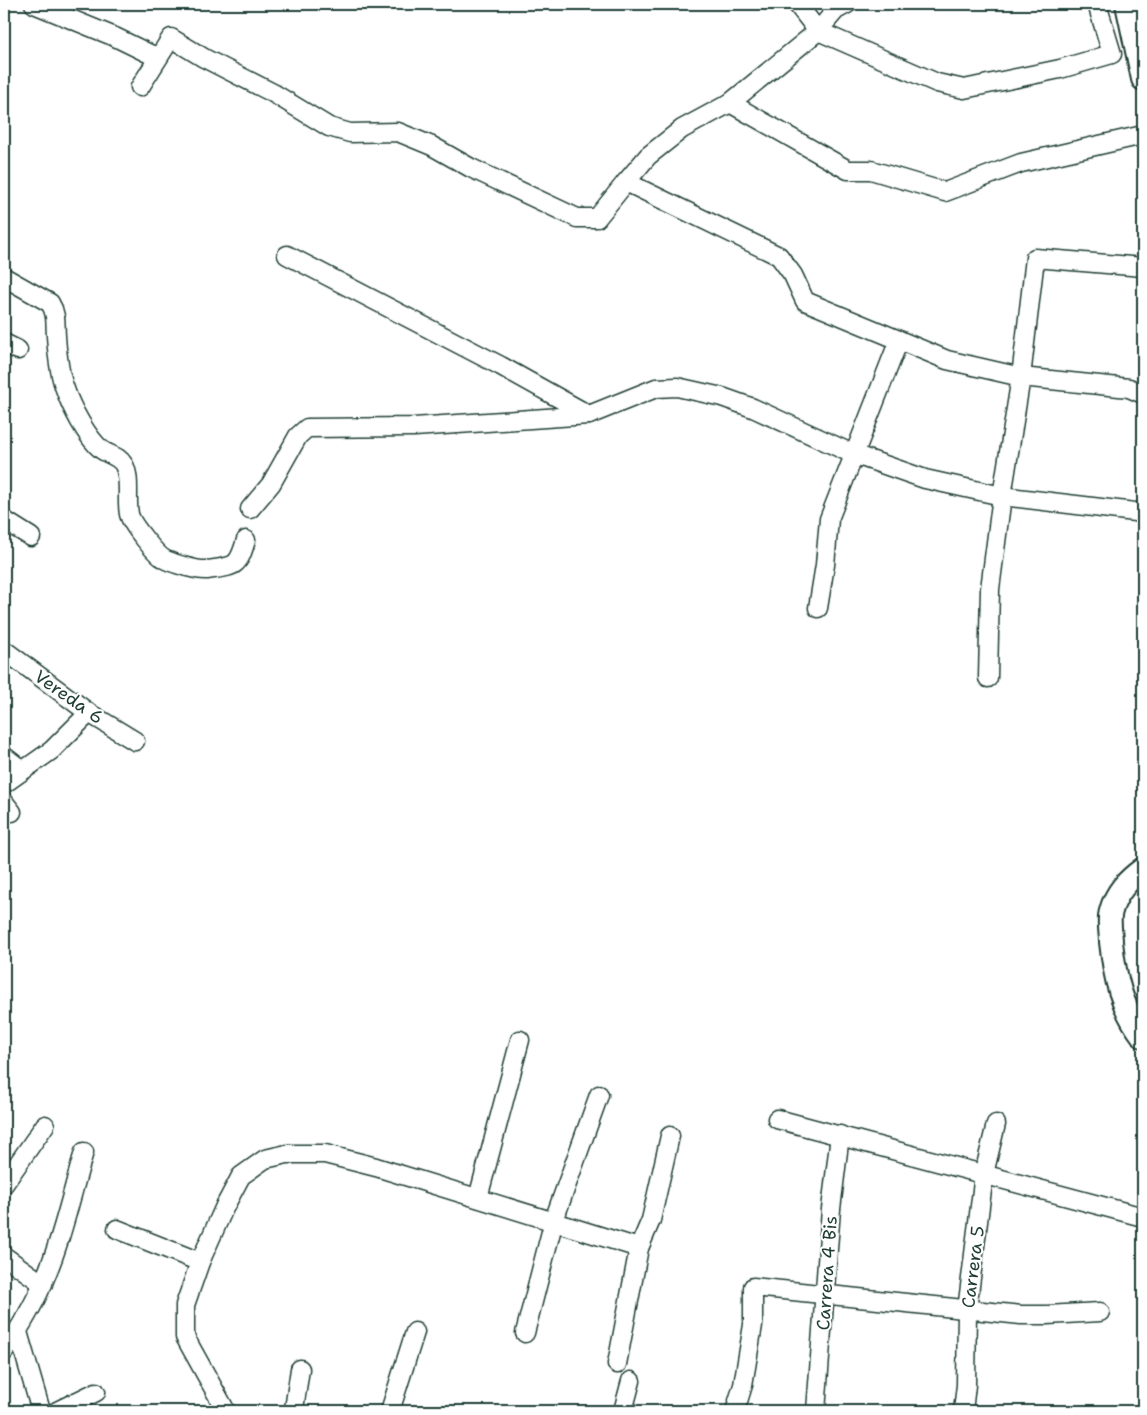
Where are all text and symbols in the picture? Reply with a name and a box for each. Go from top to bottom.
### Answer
street label: Vereda 6 [30,664,108,730]
street label: Carrera 4 Bis [811,1215,843,1331]
street label: Carrera 5 [956,1224,990,1310]

